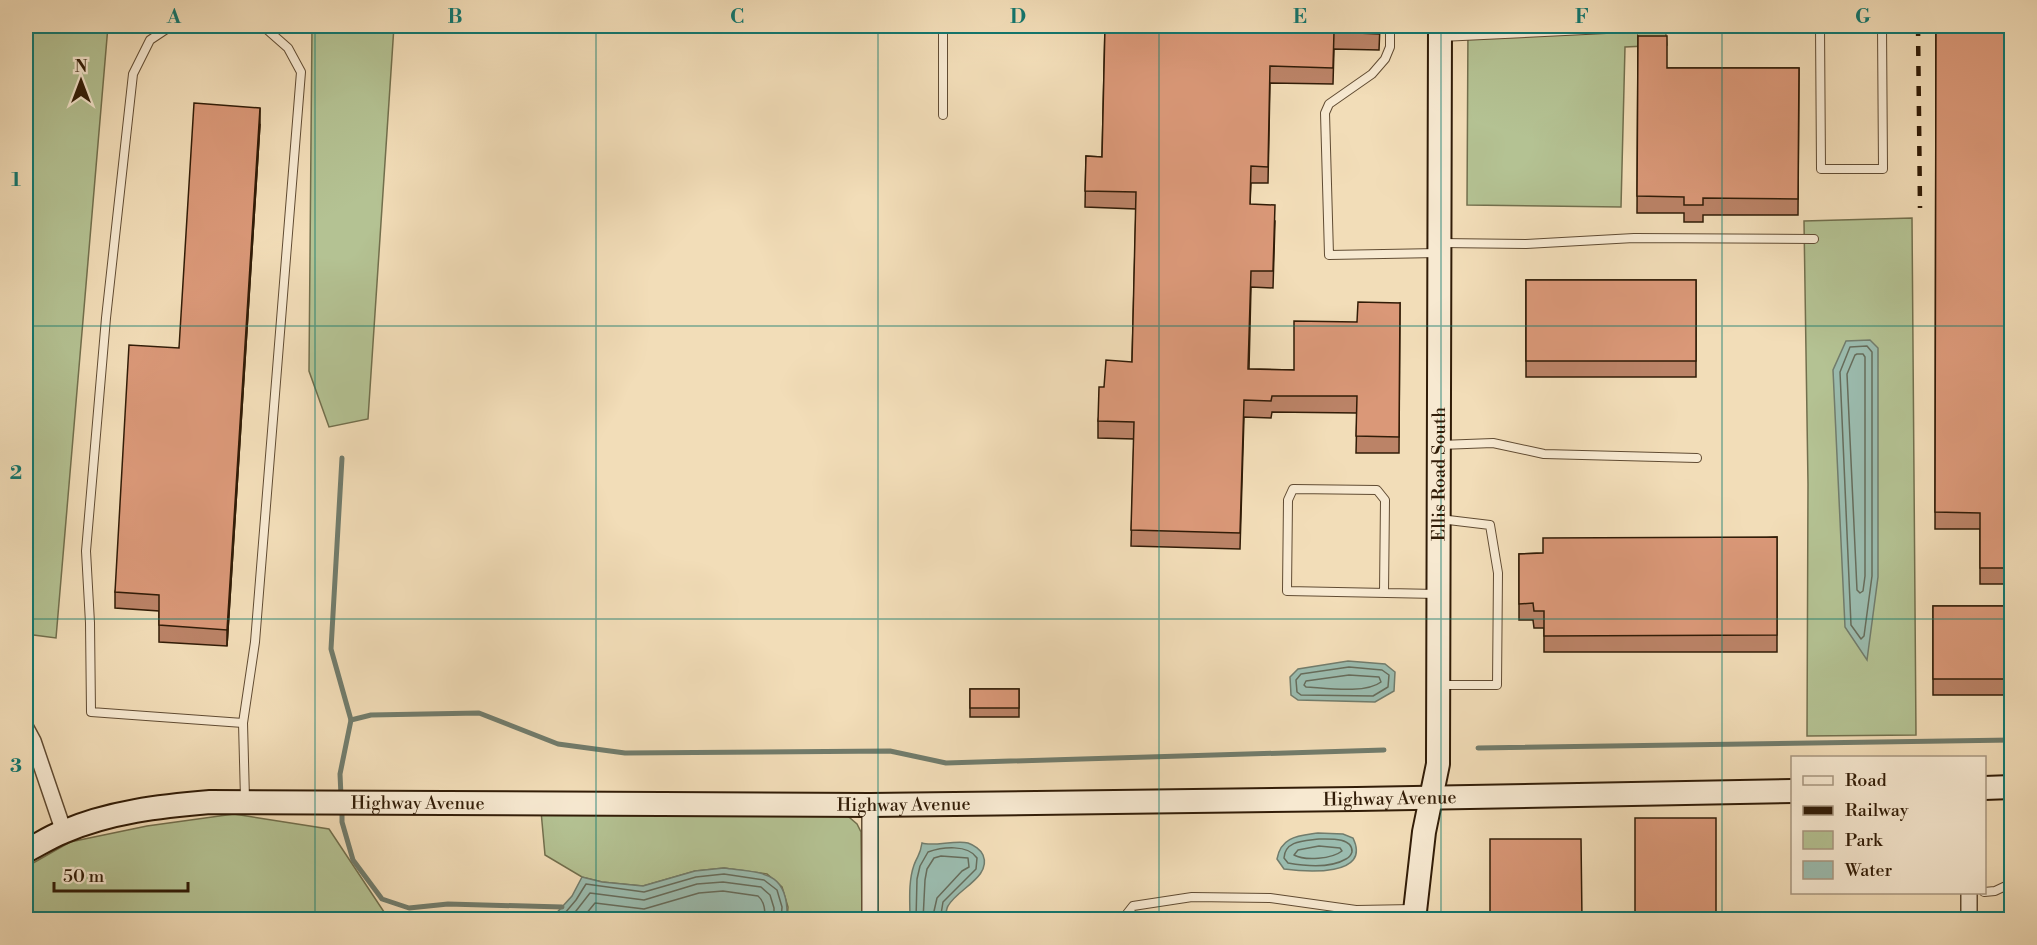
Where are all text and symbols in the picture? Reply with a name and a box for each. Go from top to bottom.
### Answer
text: A [166,5,182,30]
text: B [447,5,463,30]
text: C [730,5,744,30]
text: D [1010,5,1026,30]
text: E [1293,5,1307,30]
text: F [1575,5,1589,30]
text: G [1855,5,1871,30]
north arrow [51,51,111,111]
text: N [75,57,88,77]
text: 1 [11,168,21,193]
street label: Ellis Road South [1427,407,1450,541]
text: 2 [10,461,22,486]
text: 3 [10,754,22,779]
legend [1791,756,1986,894]
text: Road [1845,769,1888,792]
street label: Highway Avenue [1323,786,1457,811]
street label: Highway Avenue [351,791,485,815]
street label: Highway Avenue [837,792,971,817]
text: Railway [1845,799,1909,822]
text: Park [1845,829,1884,852]
scale bar [54,855,188,893]
text: Water [1844,859,1893,882]
text: 50 m [63,865,105,888]

